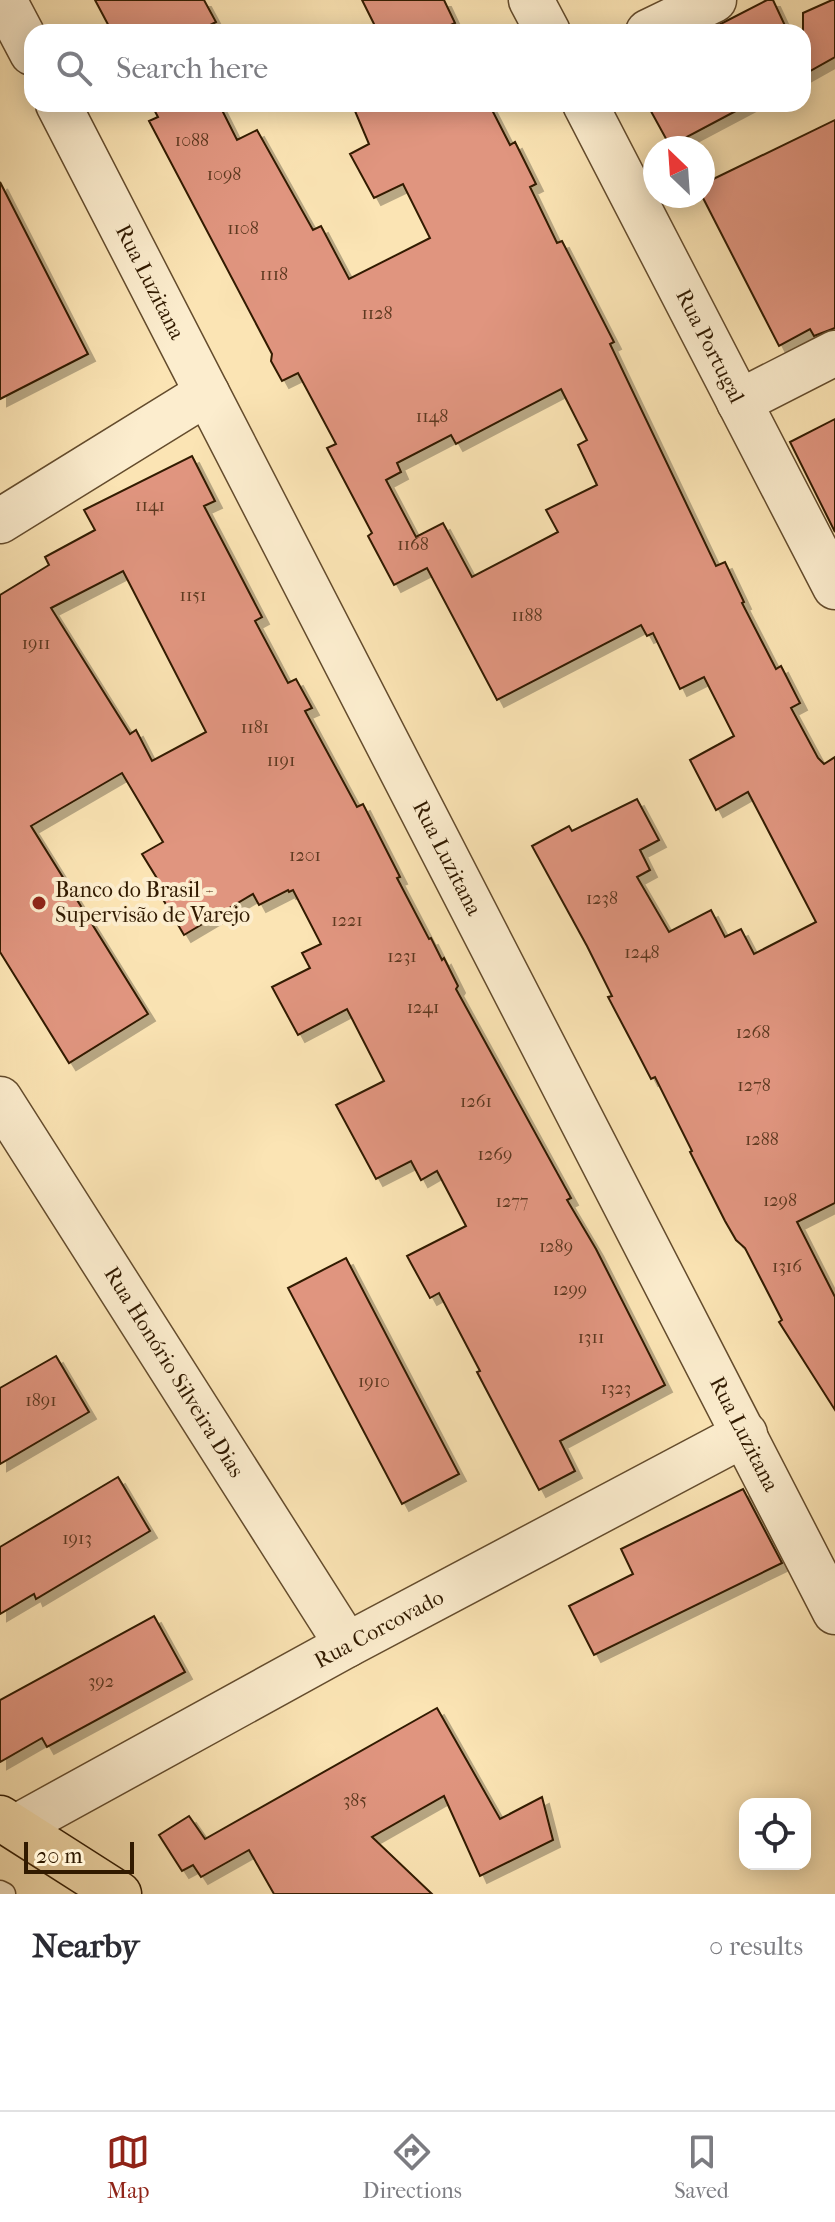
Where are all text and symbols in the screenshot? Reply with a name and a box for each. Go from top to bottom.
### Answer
search box [24,24,811,112]
icon: search [52,46,96,90]
text: Search here [116,51,268,86]
house number: 1088 [175,130,209,151]
north arrow [643,136,715,208]
house number: 1098 [207,164,241,185]
house number: 1108 [227,218,259,239]
street label: Rua Luzitana [110,220,190,345]
house number: 1118 [260,264,288,285]
street label: Rua Portugal [670,285,750,407]
house number: 1128 [361,303,393,324]
house number: 1148 [416,406,448,427]
house number: 1141 [135,495,165,516]
house number: 1168 [397,534,429,555]
house number: 1151 [180,585,206,606]
house number: 1188 [512,605,542,626]
house number: 1911 [22,633,50,654]
house number: 1181 [241,717,269,738]
house number: 1191 [267,750,295,771]
street label: Rua Luzitana [407,796,487,921]
house number: 1201 [289,845,321,866]
place label: Banco do Brasil - Supervisão de Varejo [55,877,250,928]
house number: 1238 [586,888,618,909]
marker: Banco do Brasil - Supervisão de Varejo [30,894,48,912]
house number: 1221 [331,910,363,931]
house number: 1248 [624,942,660,963]
house number: 1231 [387,946,417,967]
house number: 1241 [407,997,439,1018]
house number: 1268 [736,1022,770,1043]
house number: 1278 [737,1075,771,1096]
house number: 1261 [460,1091,492,1112]
house number: 1288 [745,1129,779,1150]
house number: 1269 [478,1144,512,1165]
house number: 1298 [763,1190,797,1211]
house number: 1277 [495,1191,529,1212]
house number: 1289 [539,1236,573,1257]
house number: 1316 [772,1256,802,1277]
street label: Rua Honório Silveira Dias [98,1262,250,1482]
house number: 1299 [553,1279,587,1300]
house number: 1311 [578,1327,604,1348]
house number: 1910 [358,1371,390,1392]
street label: Rua Luzitana [704,1372,784,1497]
house number: 1323 [601,1378,631,1399]
house number: 1891 [25,1390,57,1411]
house number: 1913 [62,1528,92,1549]
street label: Rua Corcovado [310,1584,448,1674]
house number: 392 [88,1671,114,1692]
house number: 385 [343,1790,367,1811]
map controls [739,1798,811,1870]
button: locate [739,1798,811,1870]
scale bar [24,1838,134,1874]
text: 20 m [36,1843,82,1869]
text: Nearby [32,1926,139,1966]
text: 0 results [709,1931,803,1962]
tab: Map [106,2130,150,2204]
tab: Directions [363,2130,462,2204]
tab: Saved [674,2130,729,2204]

